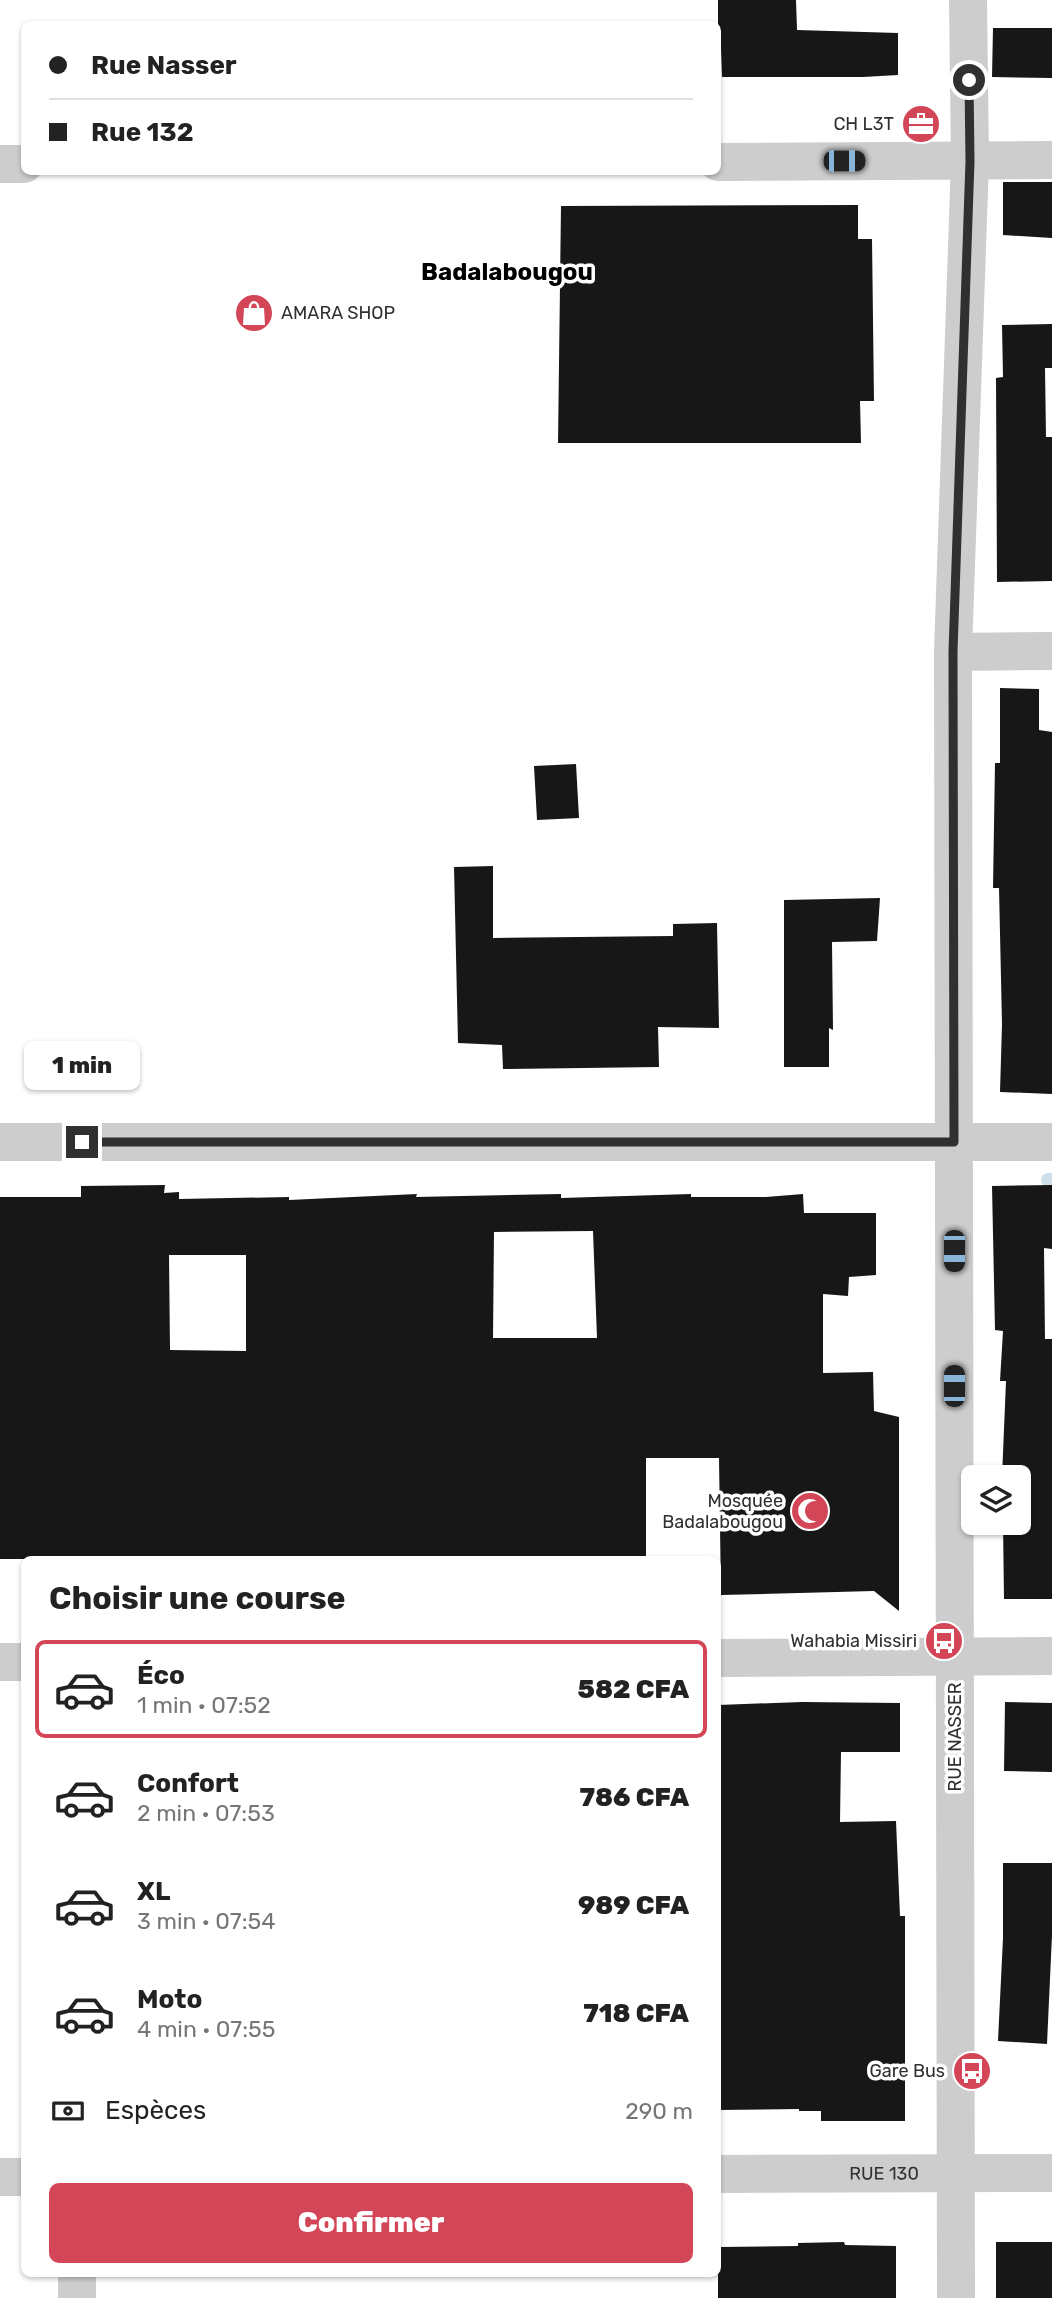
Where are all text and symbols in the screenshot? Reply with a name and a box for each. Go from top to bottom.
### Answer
text: Rue Nasser [91,50,237,81]
route start [953,64,985,96]
office icon: CH L3T [900,103,942,145]
place label: CH L3T [833,113,894,135]
text: Rue 132 [91,117,194,148]
car [824,151,866,172]
district label: Badalabougou [421,258,593,286]
shop icon: AMARA SHOP [233,292,275,334]
place label: AMARA SHOP [281,302,395,324]
callout: 1 min [24,1040,140,1090]
text: 1 min [52,1051,112,1079]
route end [66,1126,98,1158]
car [944,1230,965,1272]
car [944,1365,965,1407]
map controls [961,1465,1031,1535]
button: layers [961,1465,1031,1535]
place label: Mosquée Badalabougou [662,1490,783,1533]
mosque icon: Mosquée Badalabougou [789,1490,831,1532]
text: Choisir une course [49,1579,346,1617]
bus stop icon: Wahabia Missiri [923,1620,965,1662]
place label: Wahabia Missiri [790,1630,917,1652]
icon: car [53,1658,116,1721]
text: Éco [137,1660,185,1691]
text: 582 CFA [578,1674,689,1705]
street label: RUE NASSER [944,1682,966,1792]
text: 1 min · 07:52 [137,1691,271,1719]
icon: car [53,1766,116,1829]
text: Confort [137,1768,239,1799]
text: 786 CFA [580,1782,689,1813]
text: 2 min · 07:53 [137,1799,275,1827]
icon: car [53,1874,116,1937]
text: XL [137,1876,170,1907]
text: 989 CFA [578,1890,689,1921]
text: 3 min · 07:54 [137,1907,276,1935]
icon: car [53,1982,116,2045]
text: Moto [137,1984,202,2015]
text: 718 CFA [583,1998,689,2029]
text: 4 min · 07:55 [137,2015,275,2043]
bus stop icon: Gare Bus [951,2050,993,2092]
place label: Gare Bus [870,2060,945,2082]
icon: cash [49,2092,87,2130]
text: Espèces [105,2095,206,2126]
text: 290 m [625,2097,693,2125]
street label: RUE 130 [849,2162,919,2185]
button: Confirmer [49,2183,693,2263]

